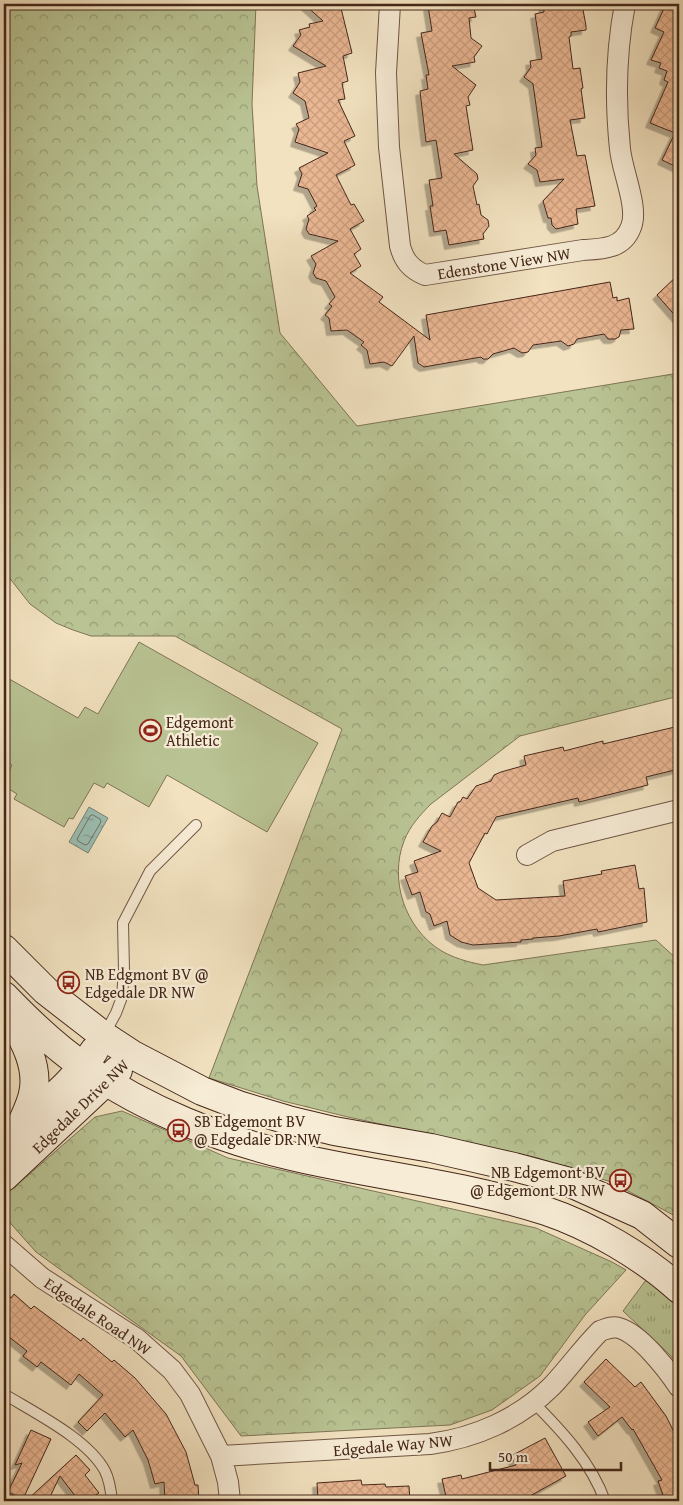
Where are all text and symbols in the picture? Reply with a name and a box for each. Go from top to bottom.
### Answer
street label: Edenstone View NW [436,241,573,285]
place label: Edgemont Athletic [166,710,234,752]
sports icon: Edgemont Athletic [138,719,162,743]
place label: NB Edgmont BV @ Edgedale DR NW [85,962,208,1004]
bus stop icon: NB Edgmont BV @ Edgedale DR NW [57,971,81,995]
street label: Edgedale Drive NW [26,1053,134,1159]
place label: SB Edgemont BV @ Edgedale DR NW [194,1109,321,1151]
bus stop icon: SB Edgemont BV @ Edgedale DR NW [166,1118,190,1142]
place label: NB Edgemont BV @ Edgemont DR NW [470,1160,606,1202]
bus stop icon: NB Edgemont BV @ Edgemont DR NW [609,1169,633,1193]
street label: Edgedale Road NW [40,1271,157,1361]
street label: Edgedale Way NW [332,1428,454,1462]
scale bar [490,1440,622,1472]
text: 50 m [498,1446,529,1467]

